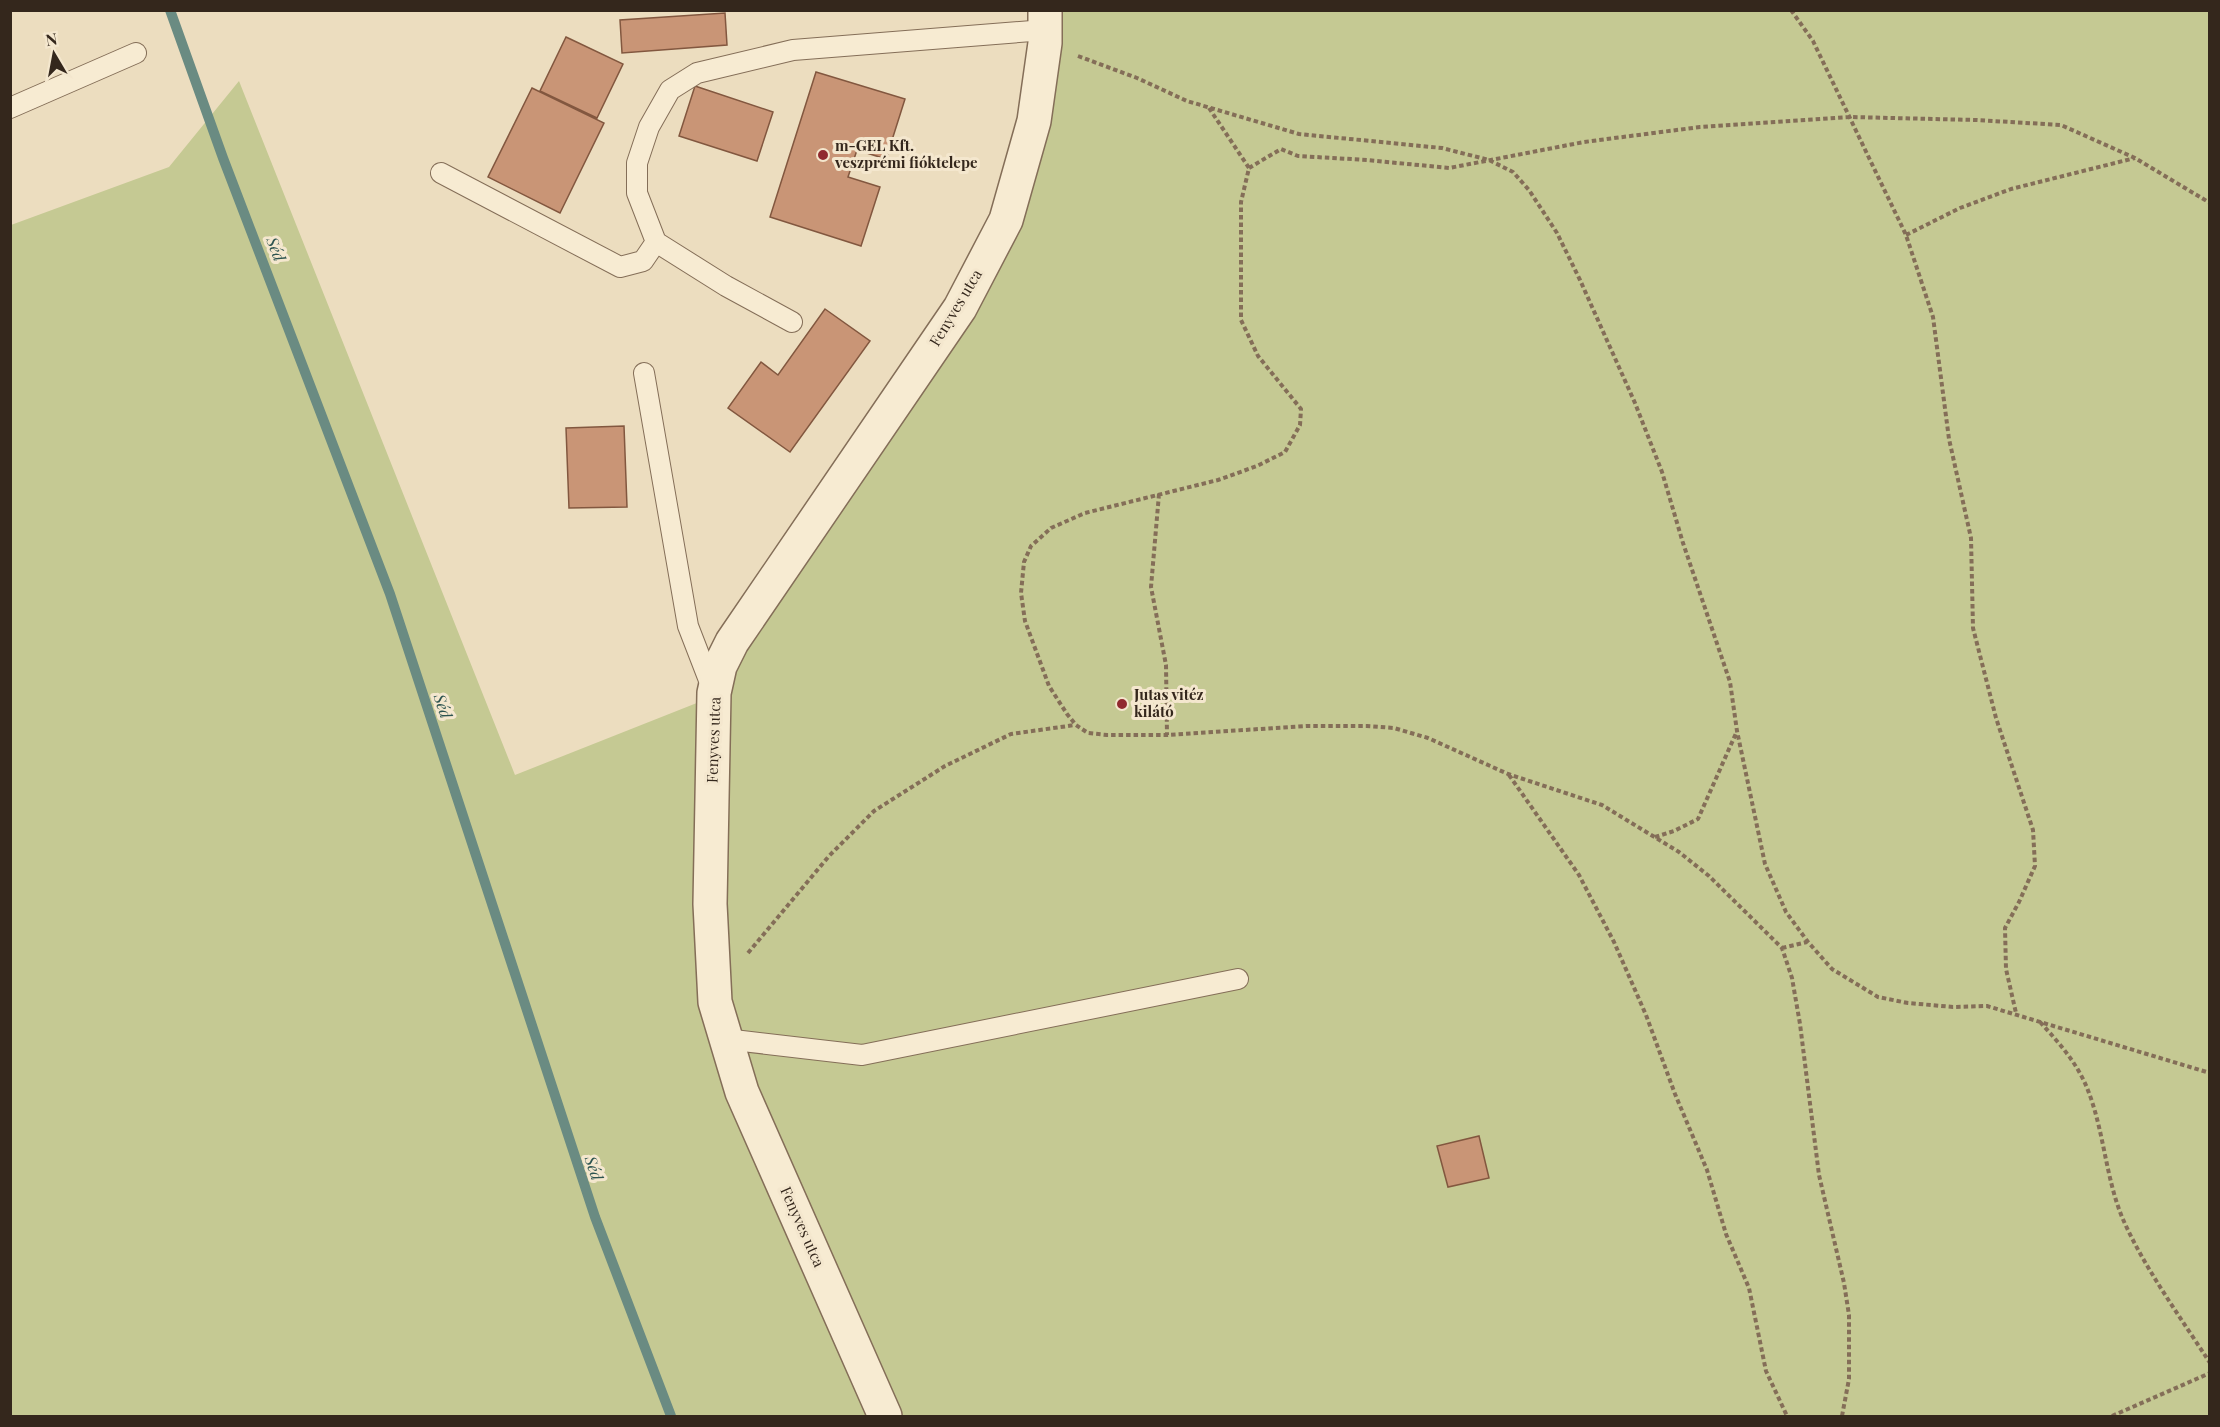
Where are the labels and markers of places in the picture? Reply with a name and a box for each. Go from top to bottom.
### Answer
place label: m-GEL Kft. veszprémi fióktelepe [834,135,978,172]
marker: m-GEL Kft. veszprémi fióktelepe [816,148,830,162]
place label: Jutas vitéz kilátó [1133,684,1204,721]
marker: Jutas vitéz kilátó [1115,697,1129,711]

